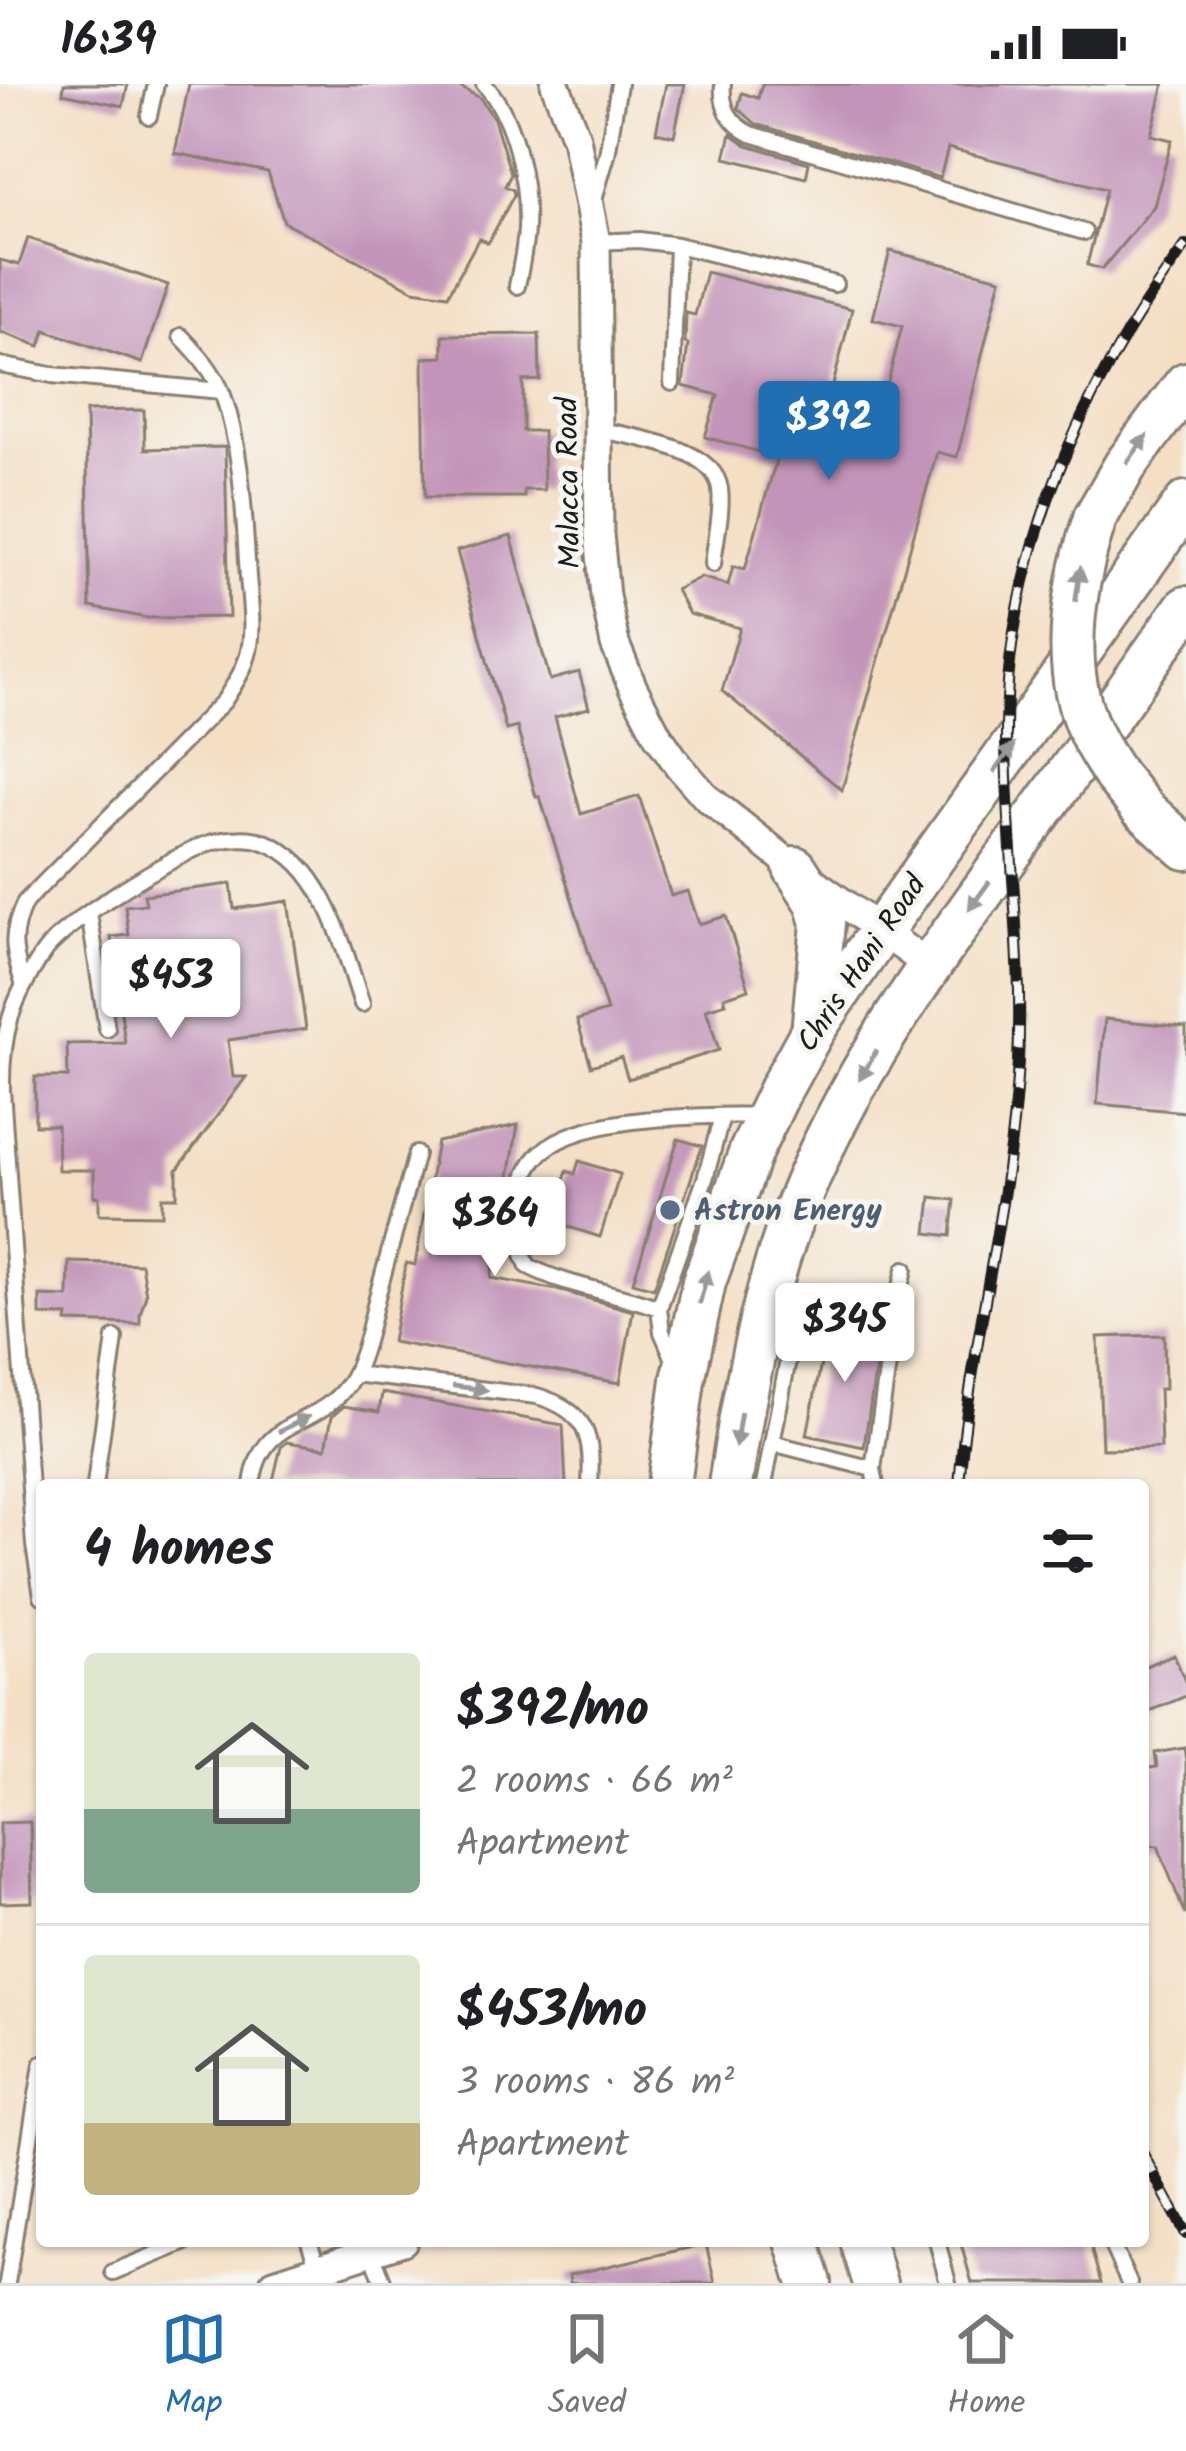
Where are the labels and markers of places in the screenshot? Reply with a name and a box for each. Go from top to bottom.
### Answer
pin: $392 [758,381,900,483]
pin: $453 [100,939,242,1041]
pin: $364 [424,1177,566,1279]
place label: Astron Energy [694,1188,882,1236]
marker: Astron Energy [657,1197,683,1223]
pin: $345 [774,1283,916,1385]

